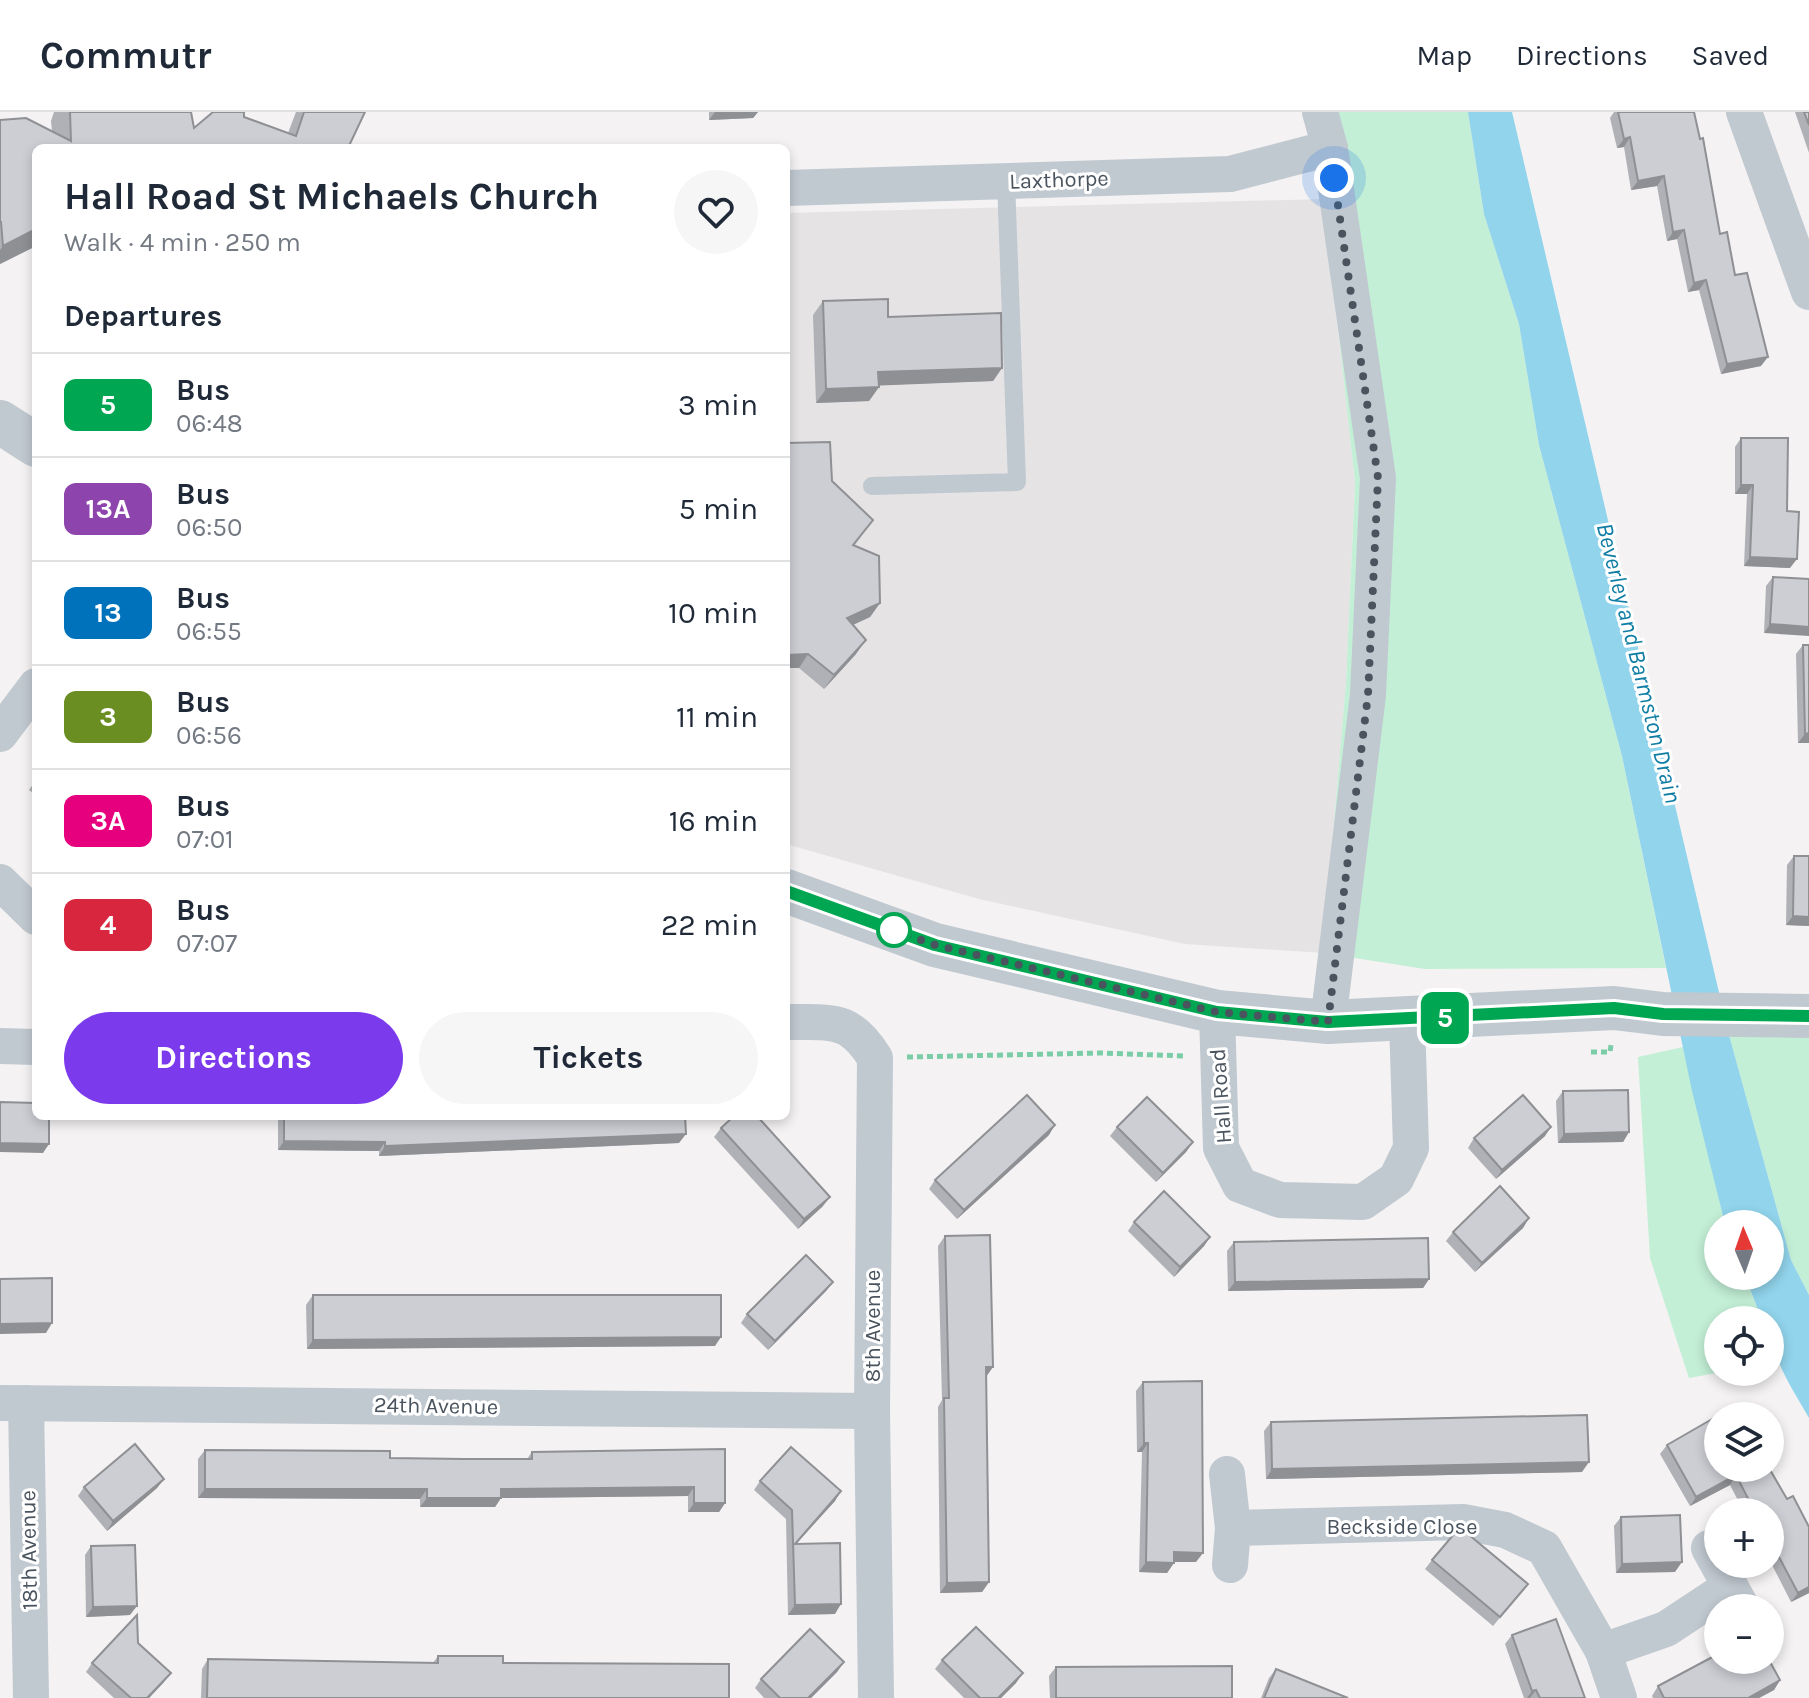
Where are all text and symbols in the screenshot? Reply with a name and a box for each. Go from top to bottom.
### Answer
text: Commutr [40,33,211,78]
text: Map [1417,39,1472,72]
text: Directions [1516,39,1648,72]
text: Saved [1692,39,1769,72]
your location [1314,158,1354,198]
street label: Laxthorpe [1009,165,1109,195]
button: heart [674,170,758,254]
text: Hall Road St Michaels Church [64,174,599,219]
text: Walk · 4 min · 250 m [64,227,301,258]
text: Departures [64,298,222,334]
text: Bus [176,372,230,408]
text: 3 min [678,387,758,423]
text: 5 [100,388,116,421]
text: 06:48 [176,408,243,439]
text: Bus [176,476,230,512]
text: 5 min [679,491,758,527]
text: 13A [86,492,130,525]
text: 06:50 [176,512,242,543]
water label: Beverley and Barmston Drain [1591,520,1687,806]
text: Bus [176,580,230,616]
text: 10 min [668,595,758,631]
text: 13 [94,596,122,629]
text: 06:55 [176,616,242,647]
text: Bus [176,684,230,720]
text: 11 min [676,699,758,735]
text: 3 [99,700,117,733]
text: 06:56 [176,720,242,751]
text: Bus [176,788,230,824]
text: 16 min [669,803,758,839]
text: 3A [91,804,125,837]
text: 07:01 [176,824,234,855]
text: Bus [176,892,230,928]
text: 22 min [661,907,758,943]
text: 4 [100,908,116,941]
unlabelled marker [877,913,911,947]
text: 07:07 [176,928,237,959]
line badge: 5 [1419,992,1471,1044]
text: 5 [1437,1001,1453,1034]
button: Directions [64,1012,403,1104]
button: Tickets [419,1012,758,1104]
street label: Hall Road [1205,1048,1237,1144]
north arrow [1704,1210,1784,1290]
map controls [1704,1210,1784,1674]
street label: 8th Avenue [860,1270,886,1382]
button: locate [1704,1306,1784,1386]
street label: 24th Avenue [374,1392,498,1420]
button: layers [1704,1402,1784,1482]
street label: 18th Avenue [15,1490,43,1610]
button: + [1704,1498,1784,1578]
street label: Beckside Close [1327,1514,1477,1540]
button: − [1704,1594,1784,1674]

